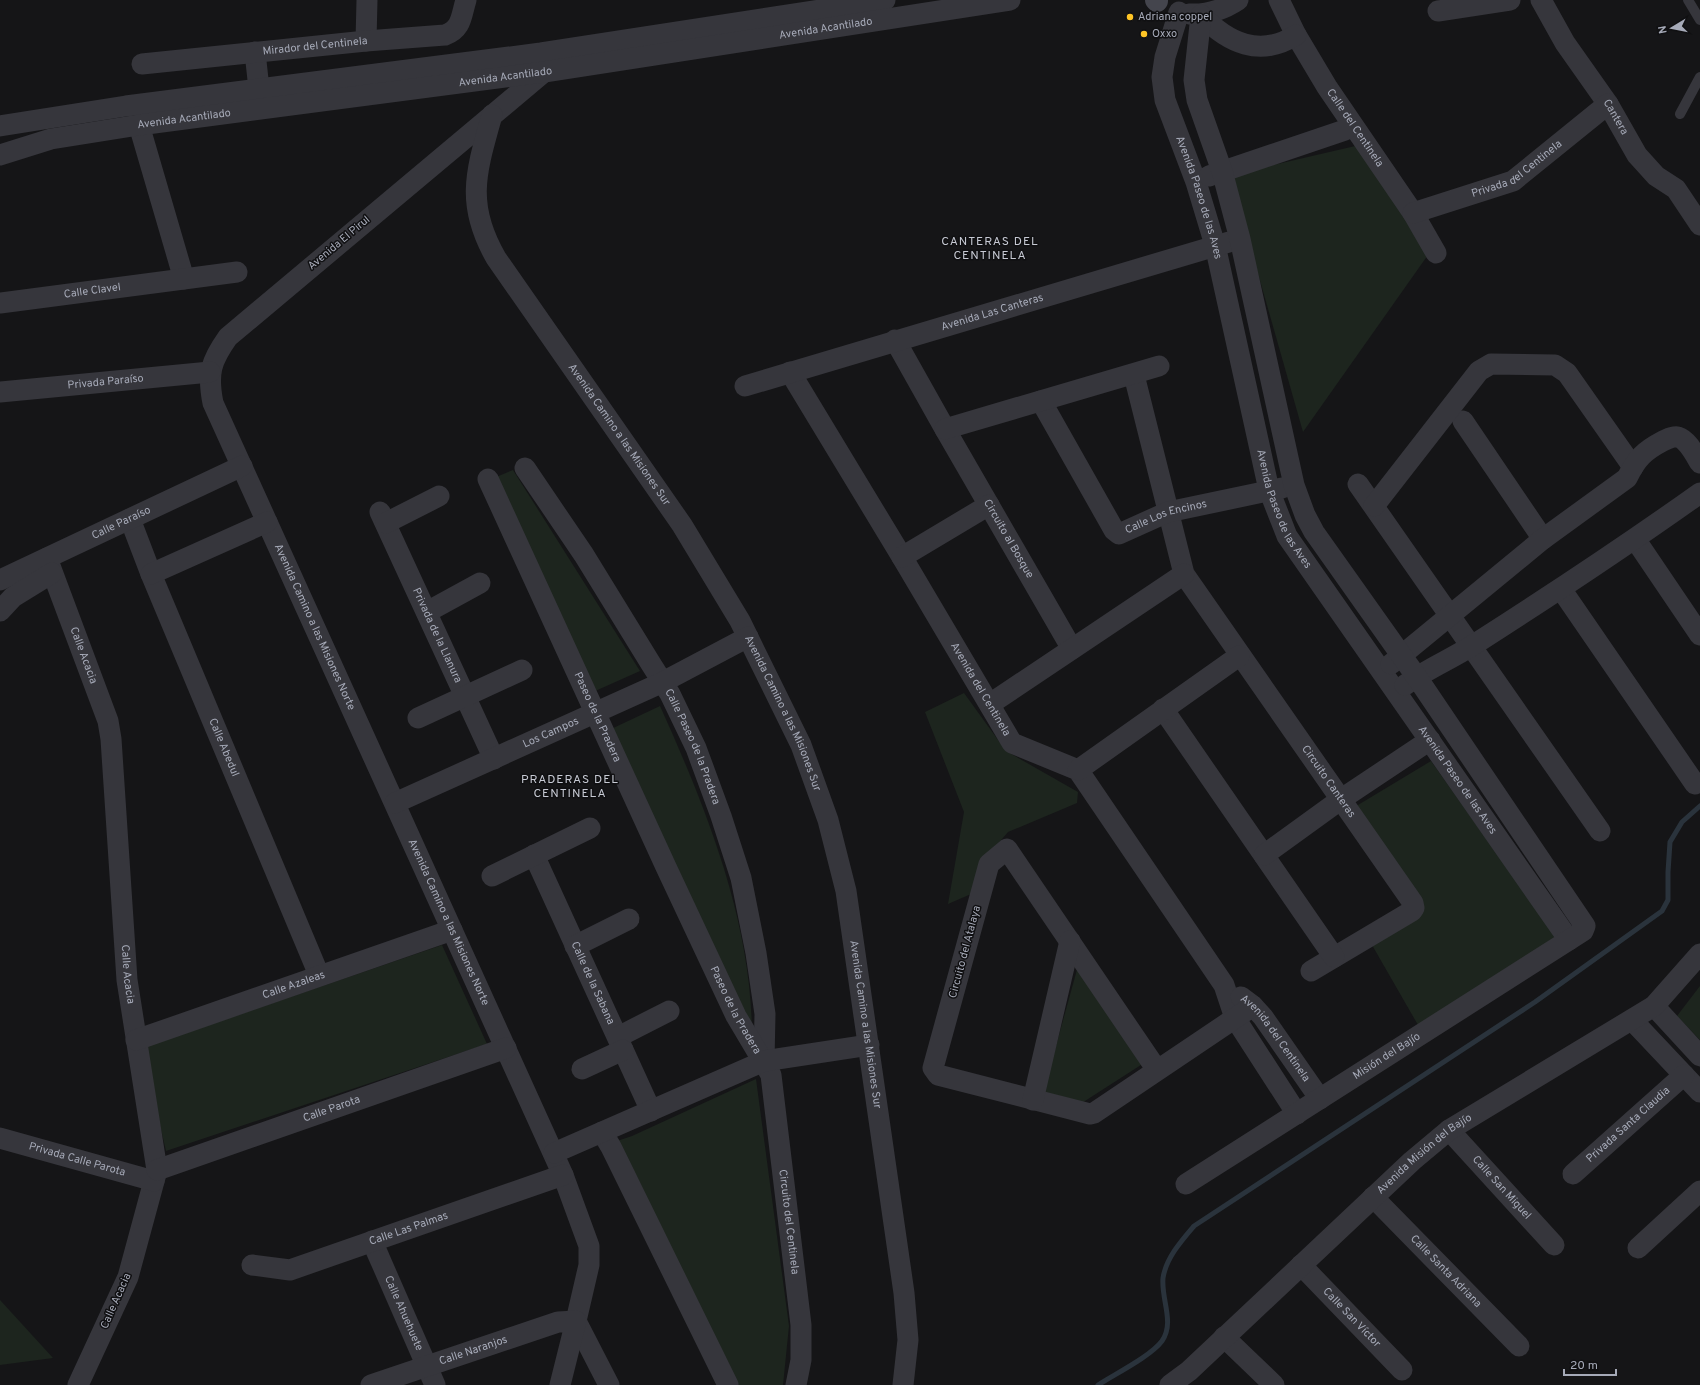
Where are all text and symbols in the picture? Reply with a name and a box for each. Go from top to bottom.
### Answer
north arrow [1652,8,1692,48]
place label: Adriana coppel [1138,10,1212,24]
marker: Adriana coppel [1125,12,1135,22]
street label: Avenida Acantilado [778,14,873,43]
text: N [1656,24,1671,35]
place label: Oxxo [1152,27,1177,41]
marker: Oxxo [1139,29,1149,39]
street label: Mirador del Centinela [262,34,368,59]
street label: Avenida Acantilado [458,64,553,90]
street label: Calle del Centinela [1323,86,1387,170]
street label: Cantera [1600,96,1631,138]
street label: Avenida Acantilado [136,106,232,132]
street label: Avenida Paseo de las Aves [1172,134,1225,261]
street label: Privada del Centinela [1470,137,1565,201]
street label: Avenida El Pirul [305,213,373,273]
district label: CANTERAS DEL CENTINELA [941,234,1039,264]
street label: Calle Clavel [63,280,122,302]
street label: Avenida Las Canteras [939,291,1045,334]
street label: Avenida Camino a las Misiones Sur [565,361,674,509]
street label: Privada Paraíso [67,371,144,393]
street label: Avenida Paseo de las Aves [1253,448,1315,571]
street label: Circuito al Bosque [980,497,1037,581]
street label: Calle Los Encinos [1123,497,1208,537]
street label: Calle Paraíso [89,503,153,543]
street label: Avenida Camino a las Misiones Norte [271,542,358,713]
street label: Privada de la Llanura [409,586,465,685]
street label: Calle Acacia [66,625,101,686]
street label: Avenida Camino a las Misiones Sur [741,633,824,794]
street label: Avenida del Centinela [947,640,1014,739]
street label: Paseo de la Pradera [571,670,624,765]
street label: Calle Paseo de la Pradera [661,686,723,807]
street label: Los Campos [521,714,581,751]
street label: Calle Abedul [205,716,242,779]
street label: Avenida Paseo de las Aves [1415,723,1500,837]
street label: Circuito Canteras [1298,742,1359,821]
district label: PRADERAS DEL CENTINELA [521,772,619,802]
street label: Avenida Camino a las Misiones Norte [405,837,492,1008]
street label: Circuito del Atalaya [946,904,984,1000]
street label: Calle de la Sabana [568,939,618,1027]
street label: Avenida Camino a las Misiones Sur [846,939,884,1110]
street label: Calle Acacia [118,944,138,1005]
street label: Paseo de la Pradera [707,964,764,1057]
street label: Calle Azaleas [261,968,327,1002]
street label: Avenida del Centinela [1237,992,1313,1085]
street label: Misión del Bajío [1350,1029,1423,1083]
street label: Privada Santa Claudia [1583,1084,1673,1166]
street label: Calle Parota [301,1092,362,1125]
street label: Avenida Misión del Bajío [1374,1111,1474,1197]
street label: Privada Calle Parota [27,1139,127,1180]
street label: Calle San Miguel [1469,1153,1534,1222]
street label: Circuito del Centinela [775,1169,802,1275]
street label: Calle Las Palmas [367,1208,450,1249]
street label: Calle Santa Adriana [1407,1232,1485,1311]
street label: Calle Acacia [98,1271,135,1331]
street label: Calle Ahuehuete [381,1274,426,1353]
street label: Calle San Víctor [1320,1285,1384,1351]
street label: Calle Naranjos [437,1333,509,1369]
scale bar [1564,1351,1616,1377]
text: 20 m [1570,1358,1598,1374]

